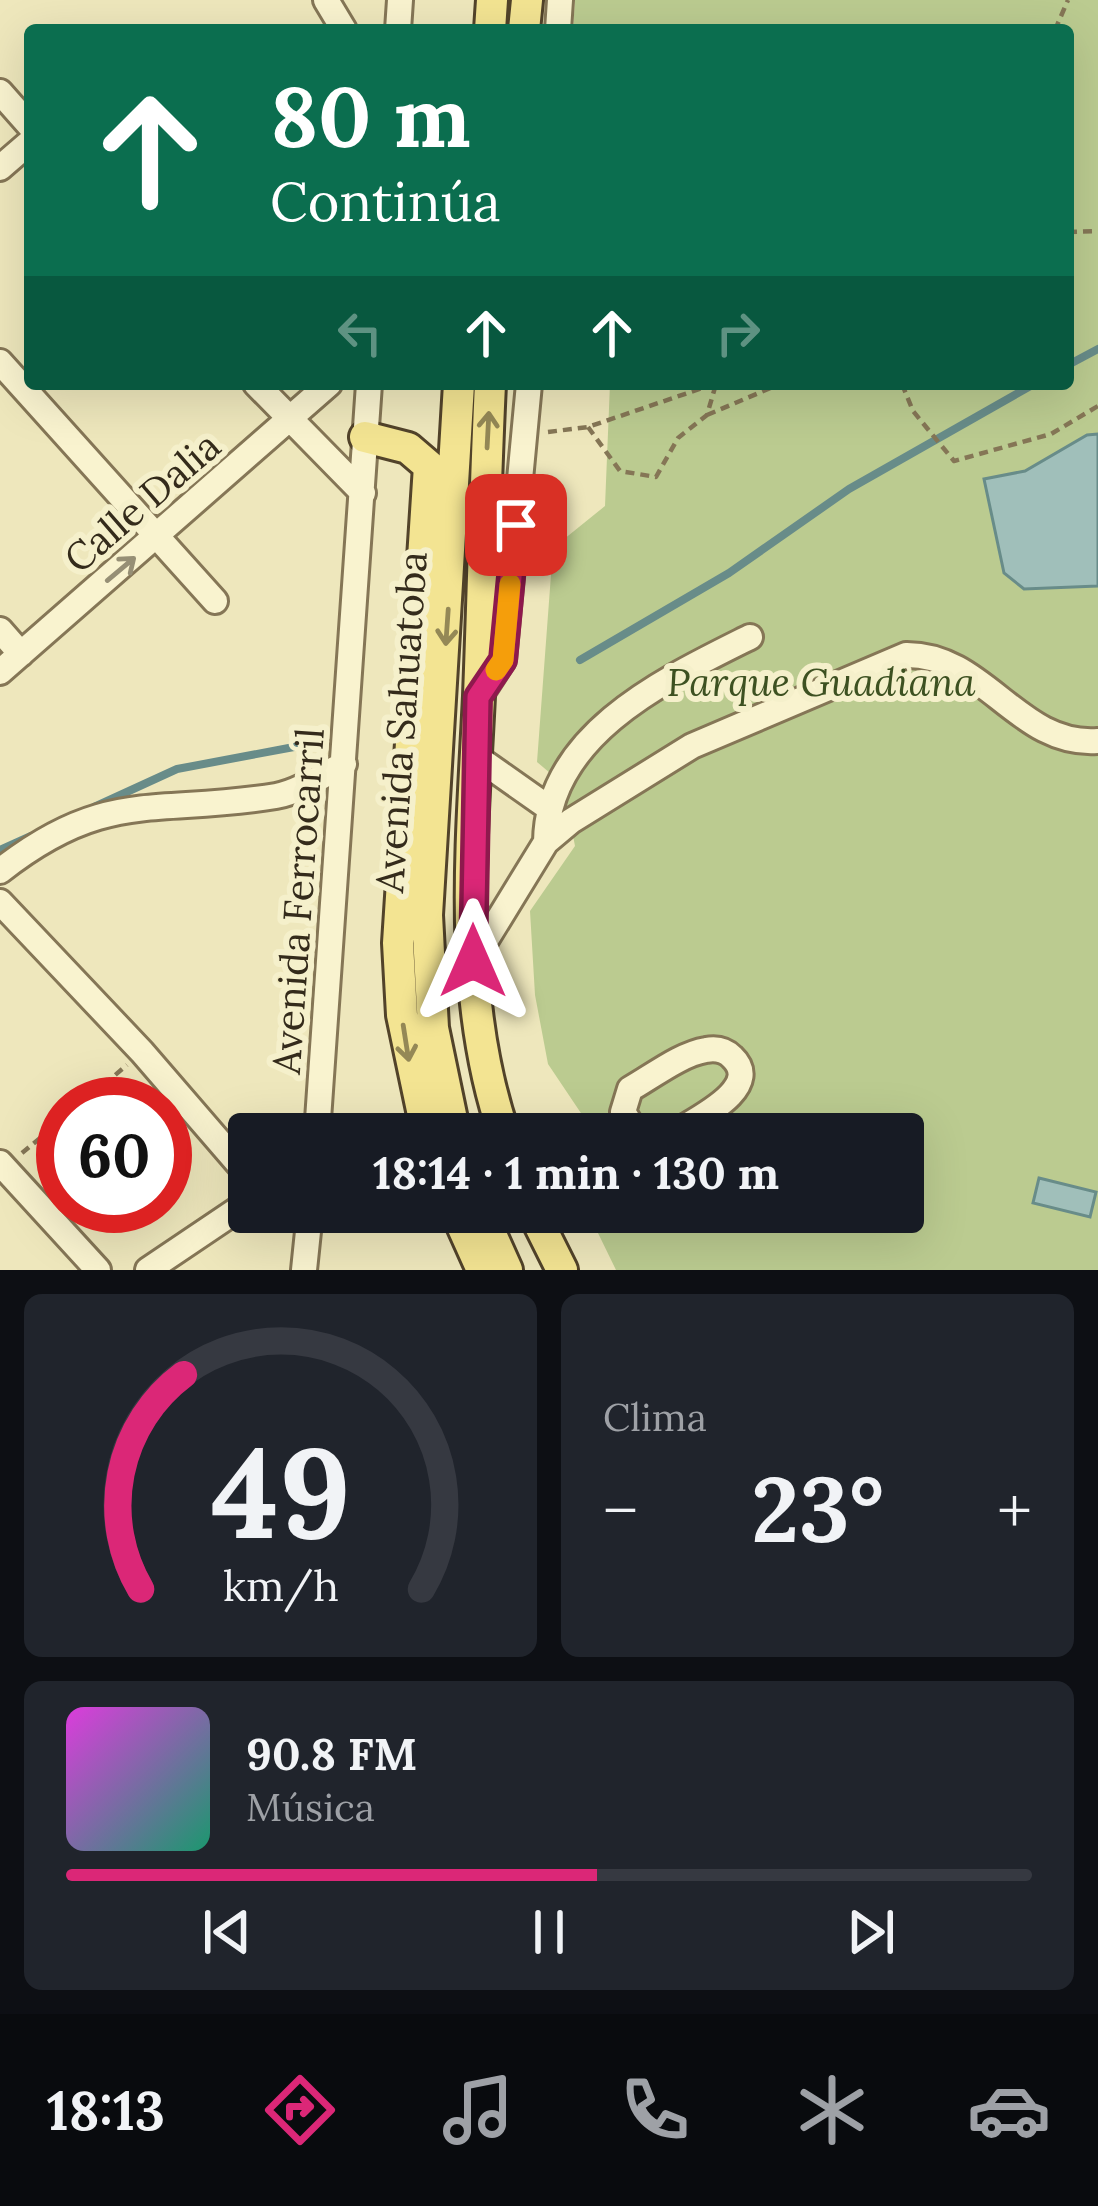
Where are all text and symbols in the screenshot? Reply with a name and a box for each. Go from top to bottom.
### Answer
text: 80 m [270,62,471,170]
icon: ahead [72,72,228,228]
text: Continúa [270,167,501,236]
icon: left [327,300,393,366]
icon: ahead [453,300,519,366]
icon: ahead [579,300,645,366]
icon: right [705,300,771,366]
one-way arrow [477,411,500,450]
street label: Calle Dalia [54,421,230,583]
pin [465,474,567,576]
icon: arrive [483,492,549,558]
street label: Avenida Sahuatoba [364,550,438,895]
one-way arrow [105,556,136,584]
one-way arrow [435,607,458,646]
park label: Parque Guadiana [667,657,976,707]
street label: Avenida Ferrocarril [261,726,335,1077]
position arrow [410,898,536,1024]
one-way arrow [396,1023,419,1062]
speed limit sign: 60 [36,1077,192,1233]
text: 18:14 · 1 min · 130 m [373,1144,779,1201]
text: Clima [603,1392,707,1442]
text: 49 [210,1412,351,1572]
text: 23° [751,1451,884,1567]
text: − [603,1468,638,1552]
text: + [997,1468,1032,1552]
text: km/h [223,1557,338,1612]
text: 90.8 FM [246,1725,417,1782]
text: Música [246,1782,375,1832]
icon: previous [194,1899,260,1965]
icon: pause [516,1899,582,1965]
icon: next [838,1899,904,1965]
icon: directions [258,2068,342,2152]
icon: music [436,2068,520,2152]
icon: phone [613,2068,697,2152]
icon: climate [790,2068,874,2152]
icon: car [967,2068,1051,2152]
text: 18:13 [47,2076,165,2145]

